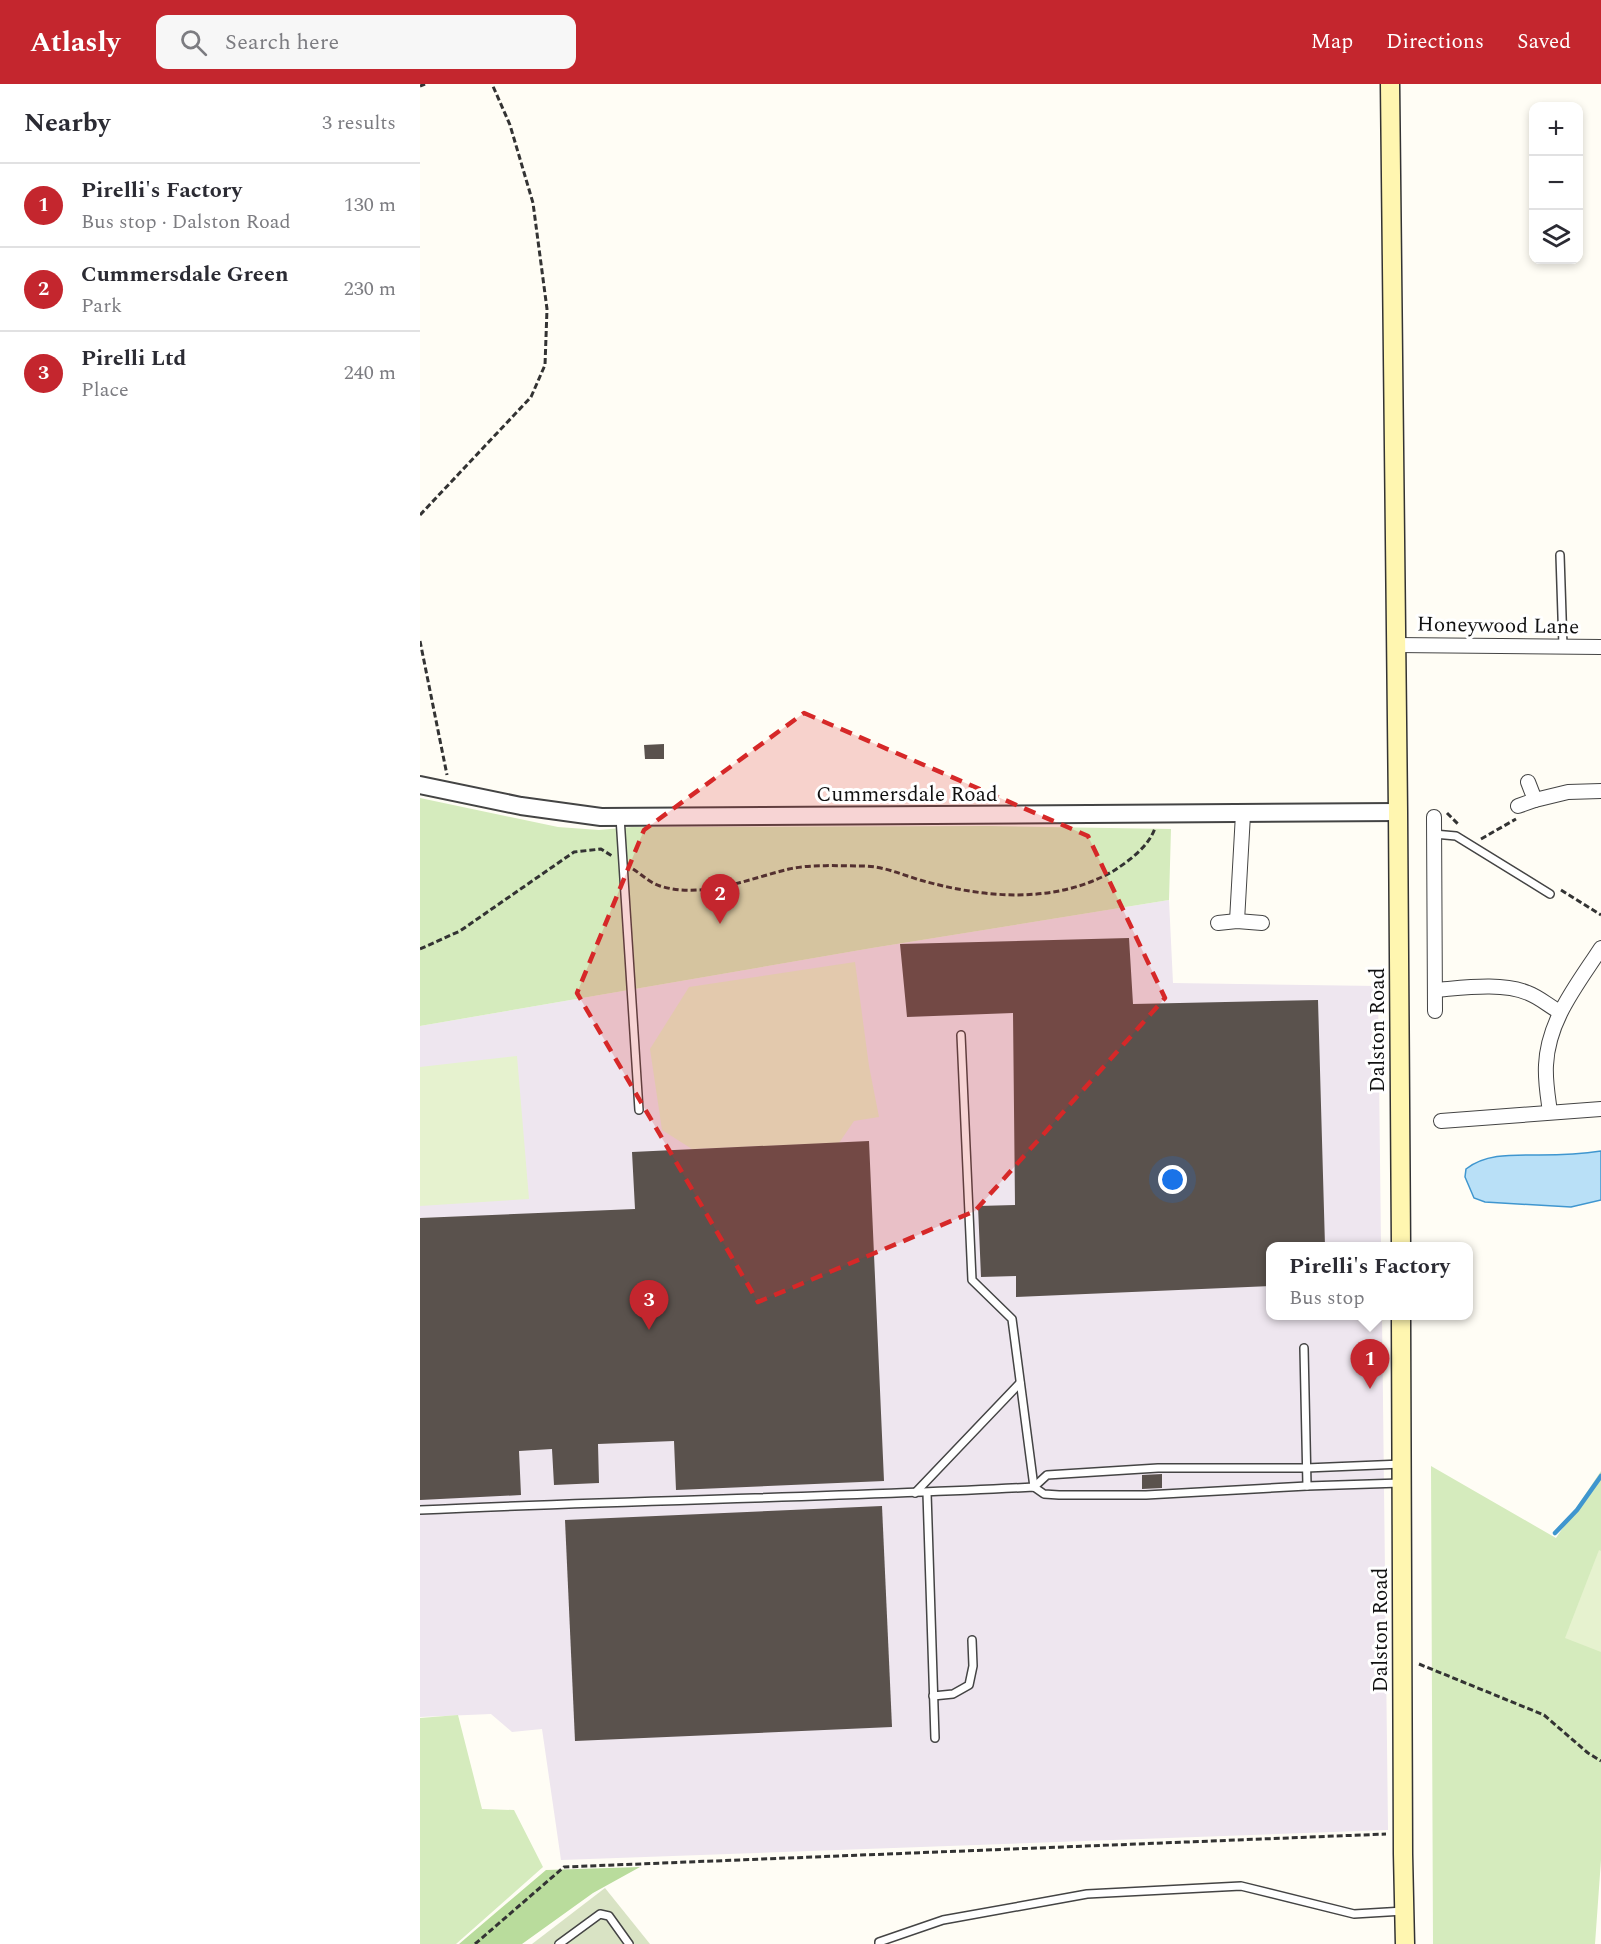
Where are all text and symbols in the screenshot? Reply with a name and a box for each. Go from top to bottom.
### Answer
search box [156,15,576,69]
text: Atlasly [30,21,120,64]
icon: search [177,26,210,59]
text: Search here [225,26,339,59]
text: Map [1311,26,1353,58]
text: Directions [1386,26,1484,58]
text: Saved [1517,26,1571,58]
map controls [1529,102,1583,264]
button: + [1529,102,1583,156]
text: Nearby [24,103,110,143]
text: 3 results [322,108,396,138]
button: − [1529,156,1583,210]
text: Pirelli's Factory [81,174,242,207]
text: 1 [38,190,49,220]
text: 130 m [344,190,396,220]
text: Bus stop · Dalston Road [81,207,291,237]
button: layers [1529,210,1583,264]
text: Cummersdale Green [81,258,289,291]
text: 2 [38,274,49,304]
text: 230 m [344,274,396,304]
text: Park [81,291,122,321]
text: Pirelli Ltd [81,342,186,375]
text: 3 [38,358,49,388]
text: 240 m [344,358,396,388]
text: Place [81,375,129,405]
street label: Honeywood Lane [1416,609,1579,643]
street label: Cummersdale Road [816,779,998,811]
pin: 2 [700,874,740,924]
street label: Dalston Road [1362,967,1394,1093]
your location [1158,1165,1187,1194]
popup [1266,1242,1473,1320]
text: Pirelli's Factory [1289,1250,1450,1283]
pin: 3 [630,1280,668,1330]
text: Bus stop [1289,1283,1365,1313]
pin: 1 [1350,1340,1390,1389]
street label: Dalston Road [1365,1567,1397,1693]

